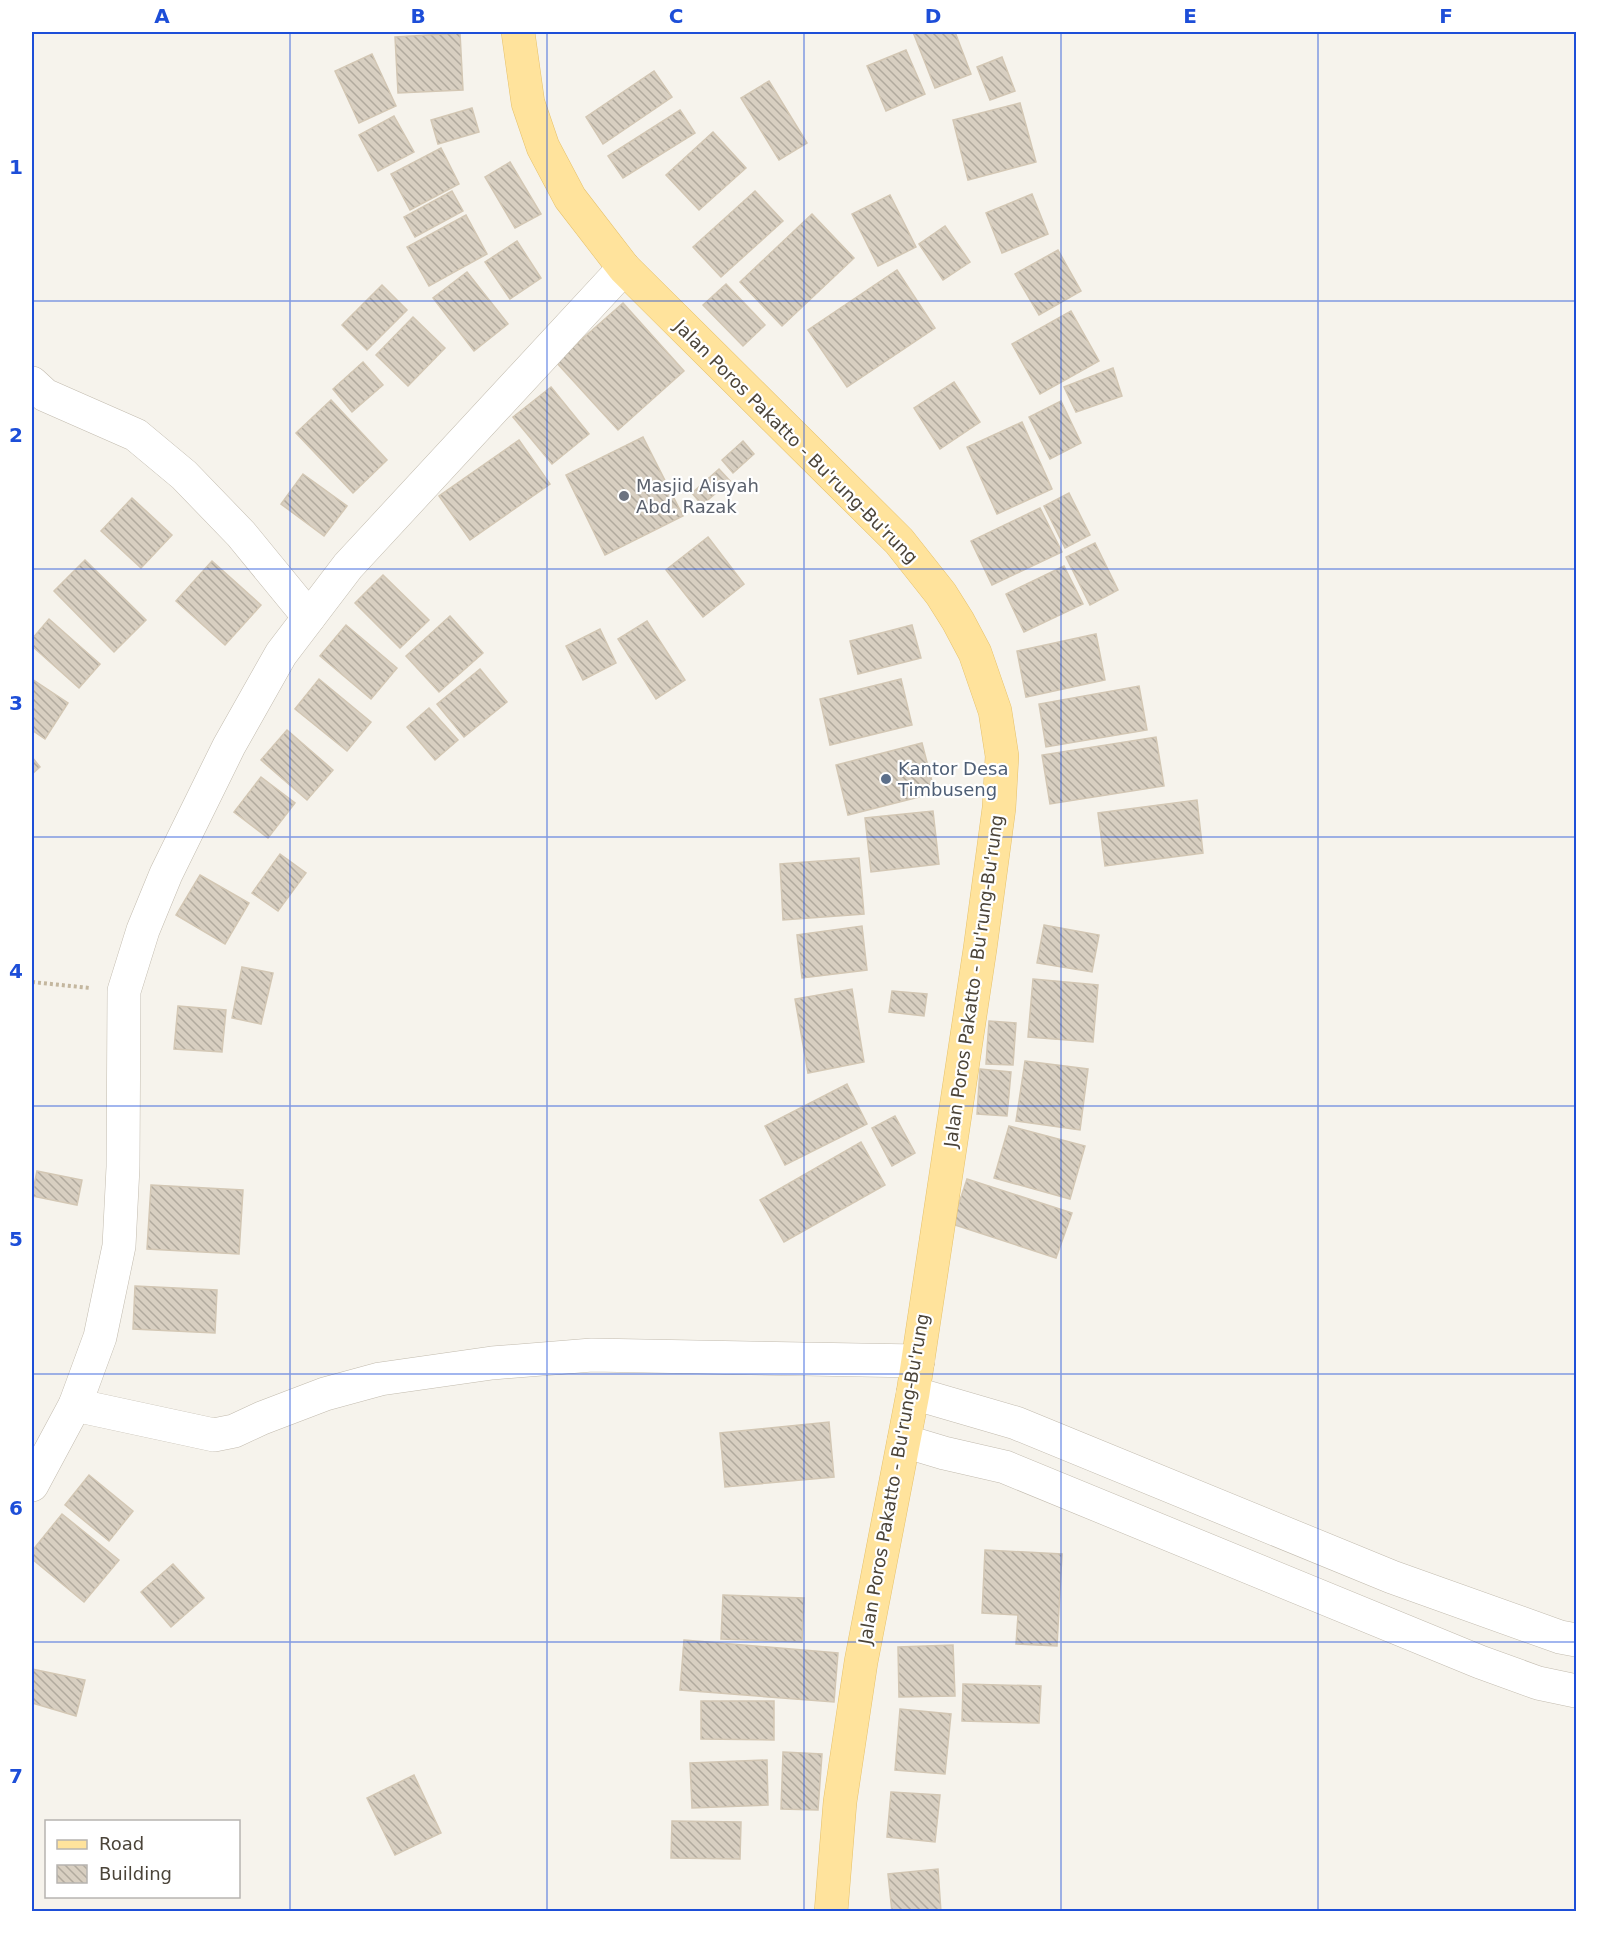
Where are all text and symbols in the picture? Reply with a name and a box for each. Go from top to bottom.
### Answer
text: A [154,4,170,28]
text: B [410,4,426,28]
text: C [669,4,683,28]
text: D [925,4,941,28]
text: E [1183,4,1197,28]
text: F [1439,4,1453,28]
text: 1 [9,155,23,179]
street label: Jalan Poros Pakatto - Bu'rung-Bu'rung [670,315,922,568]
text: 2 [9,423,23,447]
place label: Masjid Aisyah Abd. Razak [636,475,759,517]
marker: Masjid Aisyah Abd. Razak [617,489,631,503]
text: 3 [9,691,23,715]
place label: Kantor Desa Timbuseng [897,758,1008,800]
marker: Kantor Desa Timbuseng [879,772,893,786]
street label: Jalan Poros Pakatto - Bu'rung-Bu'rung [940,813,1007,1150]
text: 4 [9,959,23,983]
text: 5 [9,1227,23,1251]
street label: Jalan Poros Pakatto - Bu'rung-Bu'rung [854,1312,933,1647]
text: 6 [9,1496,23,1520]
text: 7 [9,1764,23,1788]
legend [45,1820,240,1898]
text: Road [99,1833,144,1854]
text: Building [99,1863,172,1884]

